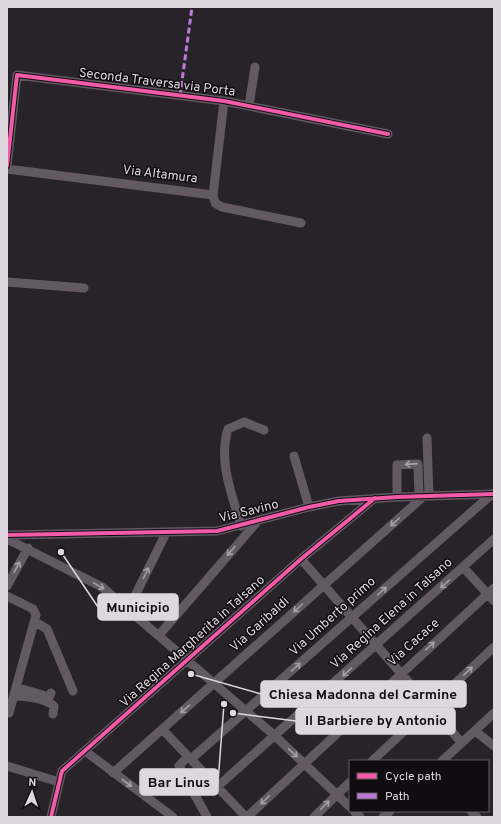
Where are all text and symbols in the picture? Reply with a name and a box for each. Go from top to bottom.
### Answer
street label: Seconda Traversa via Porta [78,65,236,101]
street label: Via Altamura [122,162,198,188]
one-way arrow [405,461,418,468]
street label: Via Savino [217,497,281,527]
one-way arrow [390,517,400,526]
one-way arrow [227,546,236,557]
street label: Via Regina Elena in Talsano [328,555,456,673]
one-way arrow [14,561,22,573]
one-way arrow [143,568,150,580]
street label: Via Regina Margherita in Talsano [117,573,269,711]
street label: Via Umberto primo [287,574,379,660]
one-way arrow [440,579,450,588]
one-way arrow [93,582,105,590]
one-way arrow [377,586,387,596]
callout: Municipio [98,594,178,620]
street label: Via Garibaldi [227,594,293,656]
text: Municipio [106,600,170,617]
one-way arrow [294,603,304,612]
street label: Via Cacace [385,616,443,670]
one-way arrow [425,642,435,651]
one-way arrow [291,663,301,672]
one-way arrow [342,667,352,676]
one-way arrow [463,667,473,676]
callout: Chiesa Madonna del Carmine [261,681,466,707]
text: Chiesa Madonna del Carmine [269,687,457,704]
one-way arrow [180,704,191,713]
callout: Il Barbiere by Antonio [296,708,455,734]
text: Il Barbiere by Antonio [305,713,447,730]
one-way arrow [288,748,298,758]
legend [349,760,489,812]
callout: Bar Linus [140,769,218,795]
text: Cycle path [385,769,442,785]
north arrow [12,772,52,812]
text: Bar Linus [148,775,210,792]
text: N [28,776,37,790]
one-way arrow [121,779,132,787]
text: Path [385,789,410,805]
one-way arrow [260,795,271,804]
one-way arrow [320,800,330,810]

